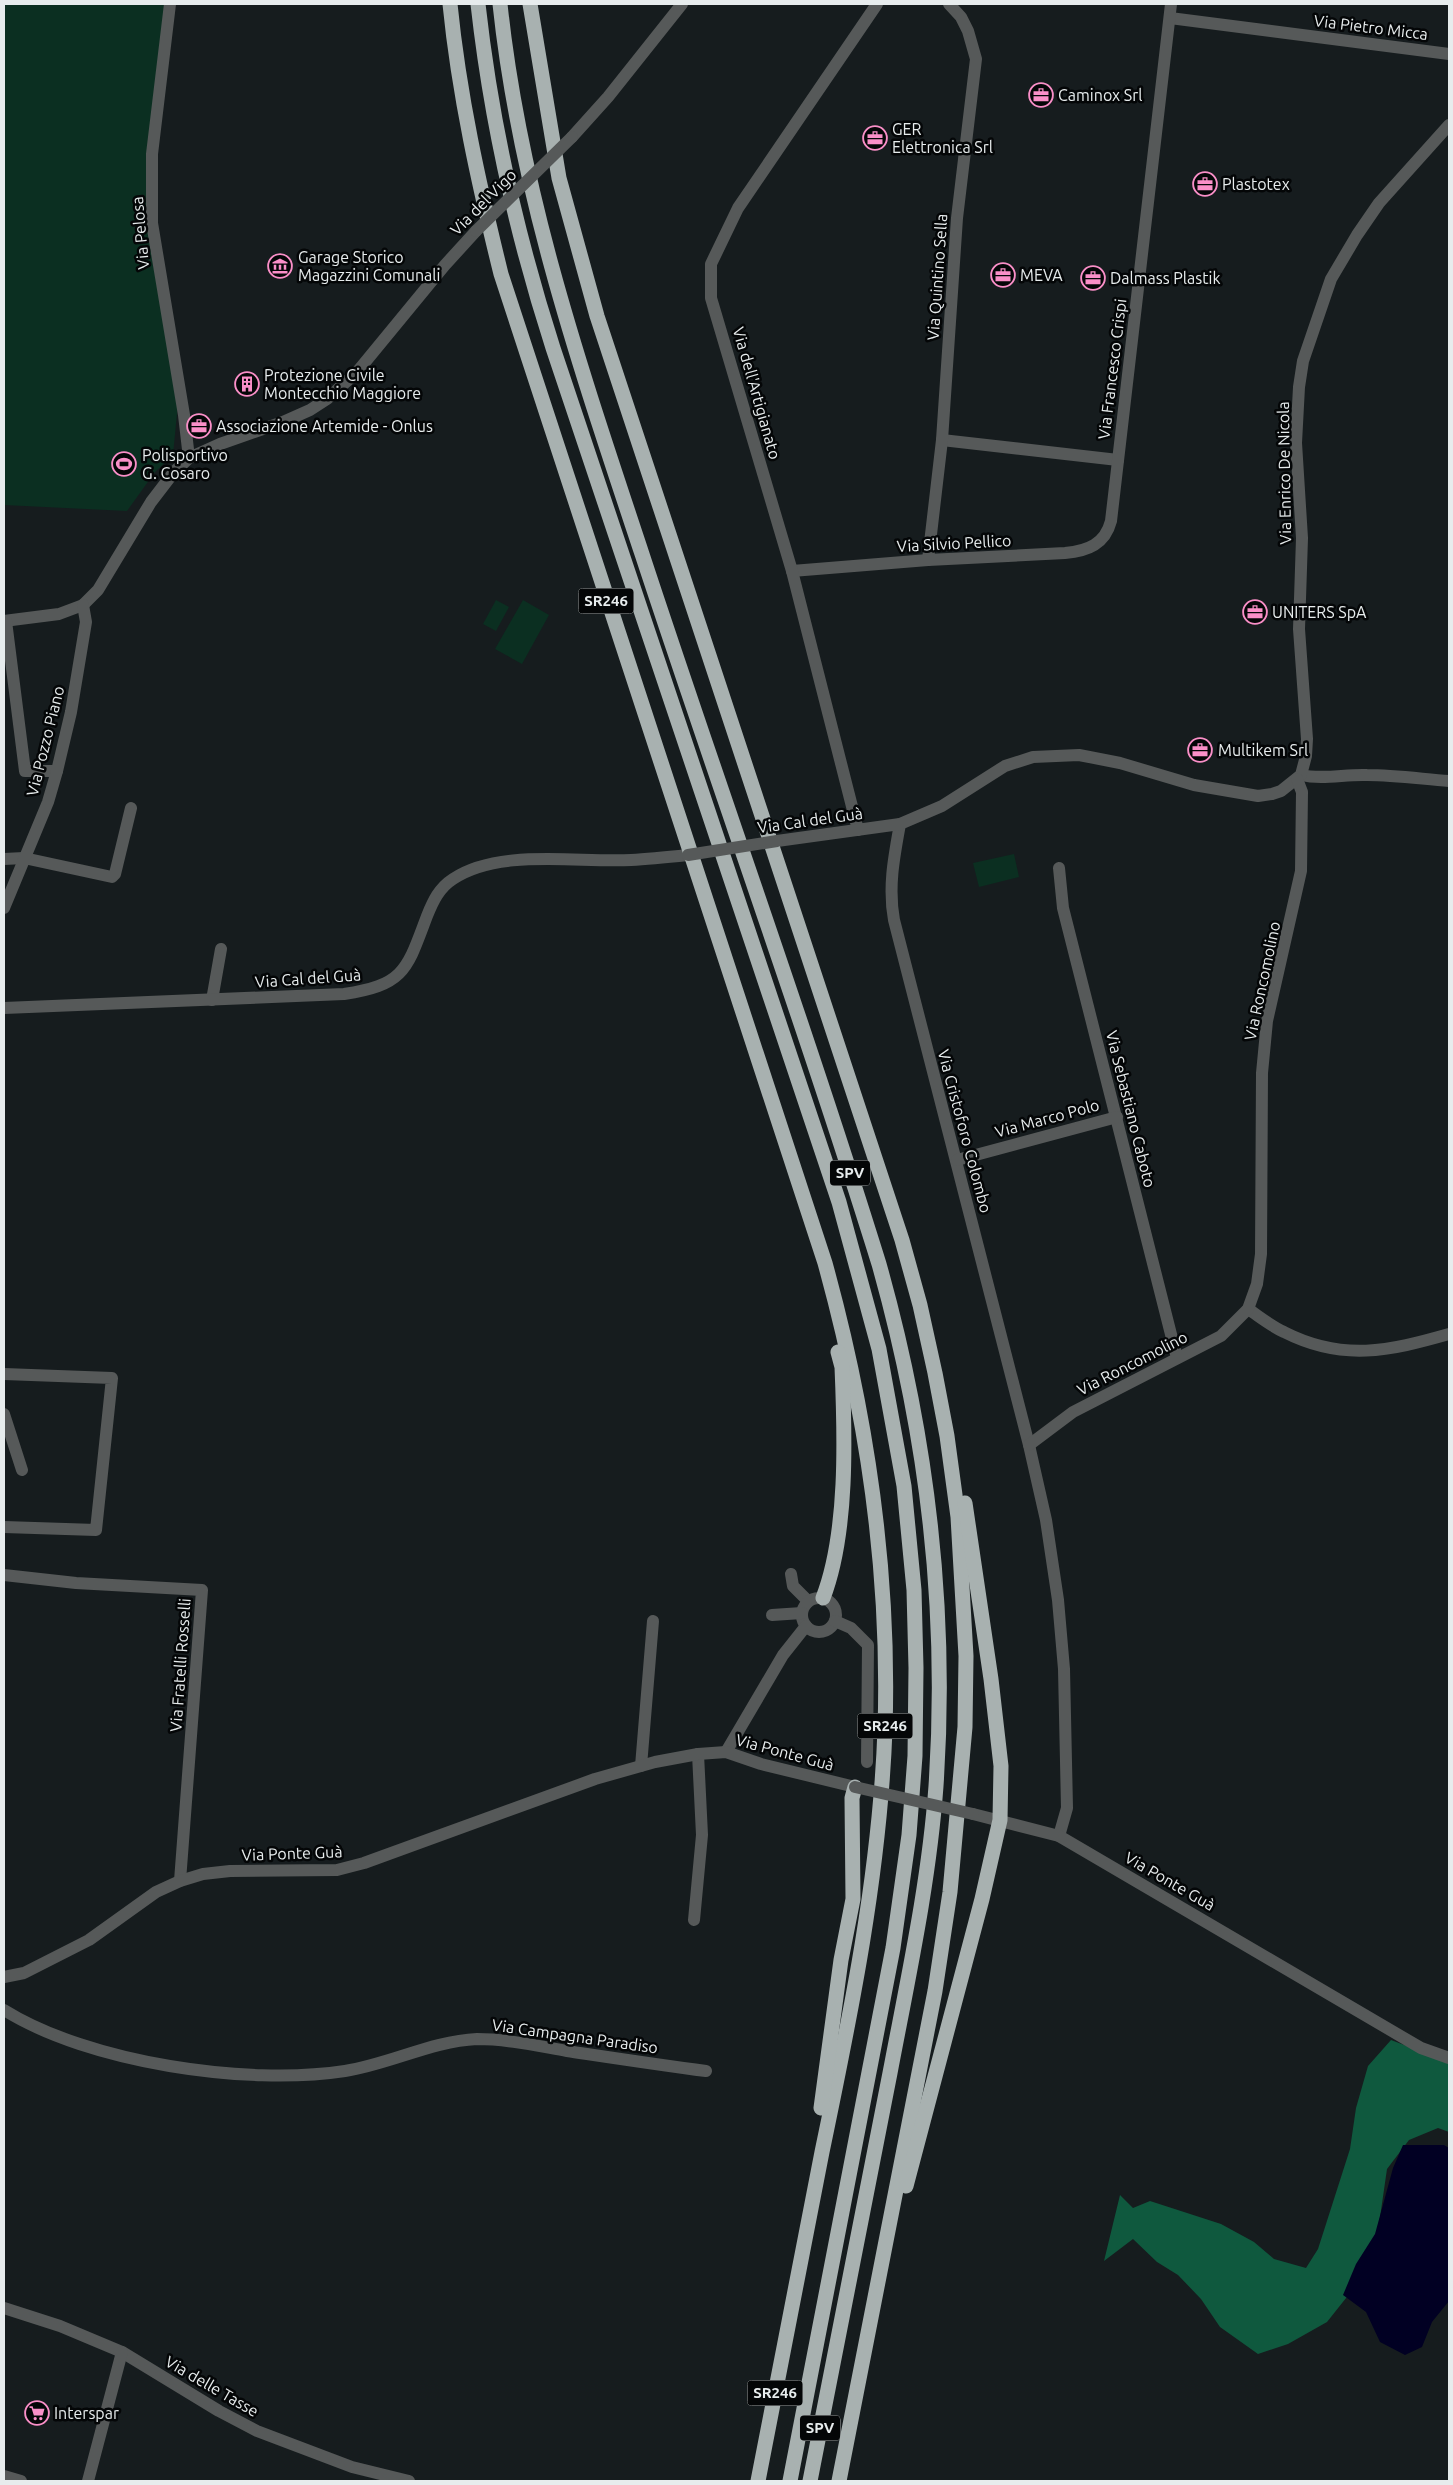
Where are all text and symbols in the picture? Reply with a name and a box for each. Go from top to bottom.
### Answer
street label: Via Pietro Micca [1313,11,1429,43]
office icon: Caminox Srl [1028,82,1054,108]
place label: Caminox Srl [1058,86,1142,104]
place label: GER Elettronica Srl [892,120,993,156]
office icon: GER Elettronica Srl [862,125,888,151]
street label: Via del Vigo [446,165,520,239]
office icon: Plastotex [1192,171,1218,197]
place label: Plastotex [1222,175,1290,193]
street label: Via Pelosa [128,196,152,270]
street label: Via Quintino Sella [924,213,950,341]
place label: Garage Storico Magazzini Comunali [298,248,440,284]
museum icon: Garage Storico Magazzini Comunali [267,253,293,279]
office icon: MEVA [990,262,1016,288]
office icon: Dalmass Plastik [1080,265,1106,291]
place label: MEVA [1020,266,1063,284]
place label: Dalmass Plastik [1110,269,1221,287]
street label: Via Francesco Crispi [1094,298,1130,440]
street label: Via dell'Artigianato [729,325,785,461]
place label: Protezione Civile Montecchio Maggiore [264,366,421,402]
building icon: Protezione Civile Montecchio Maggiore [234,371,260,397]
street label: Via Enrico De Nicola [1274,401,1294,545]
office icon: Associazione Artemide - Onlus [186,413,212,439]
place label: Associazione Artemide - Onlus [216,417,433,435]
place label: Polisportivo G. Cosaro [142,446,228,482]
sports icon: Polisportivo G. Cosaro [111,451,137,477]
street label: Via Silvio Pellico [896,531,1012,555]
road number: SR246 [578,588,634,614]
office icon: UNITERS SpA [1242,599,1268,625]
place label: UNITERS SpA [1272,603,1367,621]
street label: Via Pozzo Piano [23,684,67,798]
office icon: Multikem Srl [1187,737,1213,763]
place label: Multikem Srl [1218,741,1308,759]
street label: Via Cal del Guà [756,804,864,836]
street label: Via Roncomolino [1241,920,1283,1042]
street label: Via Cal del Guà [254,965,362,991]
street label: Via Sebastiano Caboto [1103,1029,1159,1189]
street label: Via Cristoforo Colombo [934,1047,996,1215]
street label: Via Marco Polo [993,1095,1101,1141]
road number: SPV [830,1160,870,1186]
street label: Via Roncomolino [1074,1327,1190,1399]
street label: Via Fratelli Rosselli [166,1597,194,1733]
road number: SR246 [858,1714,912,1738]
street label: Via Ponte Guà [734,1730,836,1774]
street label: Via Ponte Guà [241,1842,343,1864]
street label: Via Ponte Guà [1122,1848,1218,1914]
street label: Via Campagna Paradiso [491,2015,659,2057]
street label: Via delle Tasse [162,2352,262,2420]
road number: SR246 [748,2380,802,2406]
supermarket icon: Interspar [24,2400,50,2426]
place label: Interspar [54,2404,119,2422]
road number: SPV [800,2416,840,2440]

